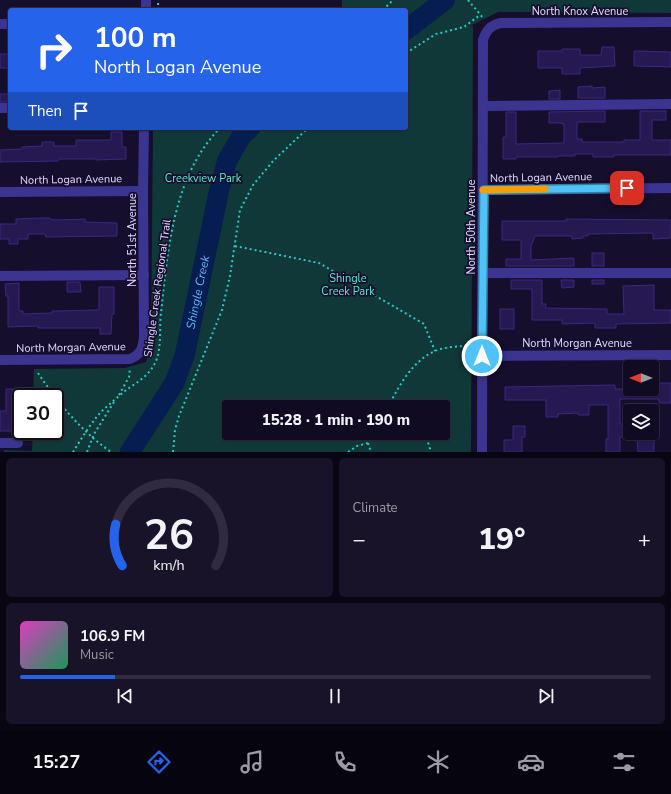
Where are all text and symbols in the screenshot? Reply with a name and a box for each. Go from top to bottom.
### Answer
street label: North Knox Avenue [532,4,628,19]
text: 100 m [94,19,177,57]
icon: right [28,24,80,76]
text: North Logan Avenue [94,55,261,79]
icon: arrive [70,100,92,122]
text: Then [28,101,62,121]
street label: North Logan Avenue [490,169,592,186]
street label: North Logan Avenue [20,171,122,188]
park label: Creekview Park [165,171,242,186]
pin [610,171,644,205]
icon: arrive [616,177,638,199]
street label: North 50th Avenue [464,179,479,274]
street label: North 51st Avenue [125,193,140,287]
street label: Shingle Creek Regional Trail [140,217,175,358]
water label: Shingle Creek [182,253,214,331]
park label: Shingle Creek Park [321,271,375,299]
position arrow [461,335,503,377]
street label: North Morgan Avenue [522,336,632,351]
street label: North Morgan Avenue [16,339,126,356]
north arrow [623,360,659,396]
map controls [623,360,659,440]
speed limit sign: 30 [12,388,64,440]
button: layers [623,404,659,440]
text: 15:28 · 1 min · 190 m [262,410,410,430]
text: Climate [353,499,398,517]
text: 26 [144,506,194,563]
text: 19° [478,519,526,560]
text: − [353,525,366,555]
text: + [638,525,651,555]
text: km/h [154,555,185,574]
text: 106.9 FM [80,626,145,646]
text: Music [80,646,114,664]
icon: previous [114,685,136,707]
icon: pause [324,685,346,707]
icon: next [535,685,557,707]
icon: directions [145,748,173,776]
icon: music [238,748,266,776]
icon: phone [331,748,359,776]
icon: climate [424,748,452,776]
icon: car [517,748,545,776]
icon: filters [610,748,638,776]
text: 15:27 [33,750,80,774]

